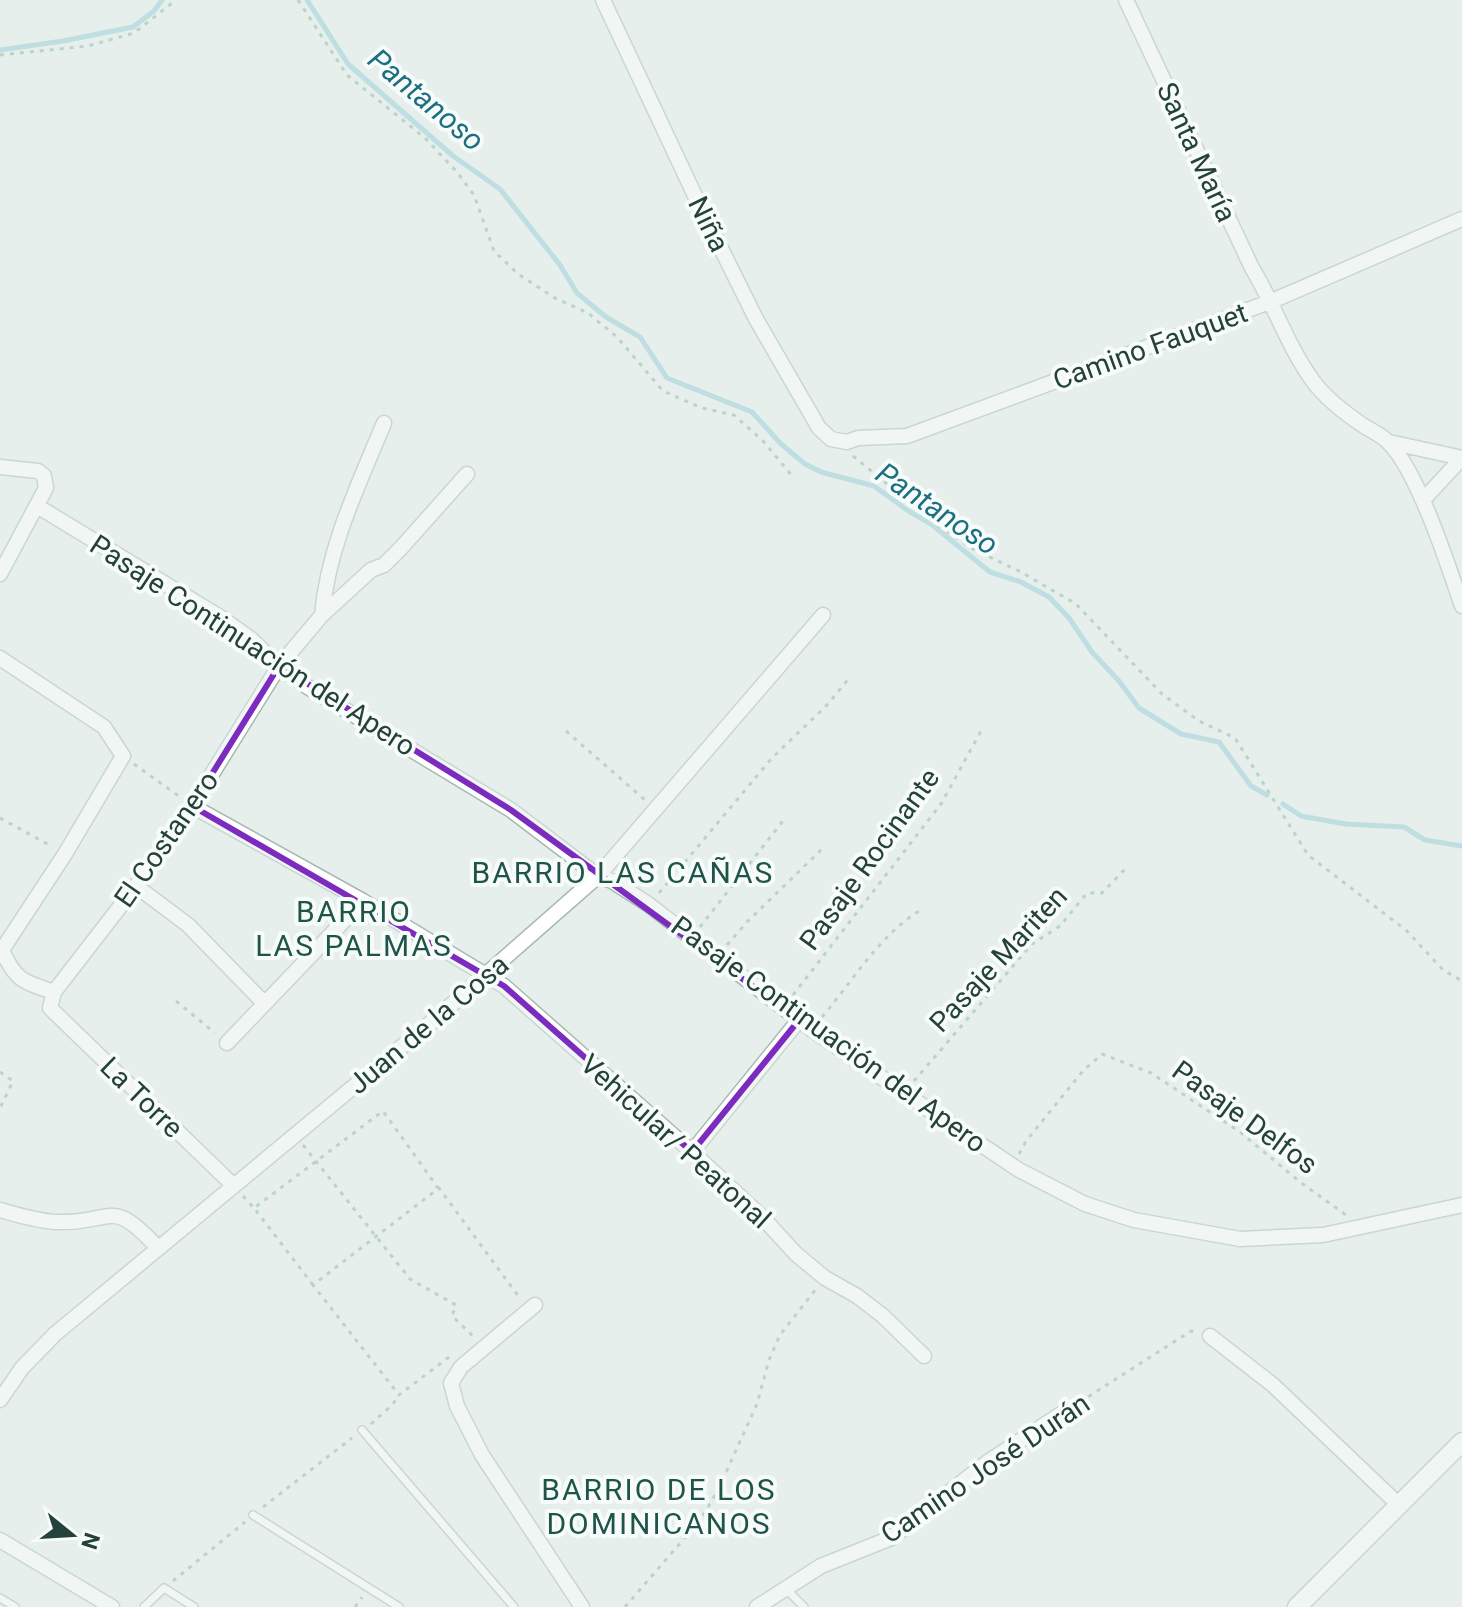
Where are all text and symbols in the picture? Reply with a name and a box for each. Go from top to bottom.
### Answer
water label: Pantanoso [362,41,491,158]
street label: Santa María [1150,77,1243,227]
street label: Niña [681,191,736,257]
street label: Camino Fauquet [1049,296,1252,397]
water label: Pantanoso [870,455,1005,562]
street label: Pasaje Continuación del Apero [84,528,421,763]
street label: Pasaje Rocinante [793,762,946,956]
street label: El Costanero [108,765,225,914]
district label: BARRIO LAS CAÑAS [472,855,774,890]
street label: Pasaje Mariten [923,880,1074,1039]
district label: BARRIO LAS PALMAS [255,894,453,963]
street label: Pasaje Continuación del Apero [665,909,992,1160]
street label: Juan de la Cosa [342,948,515,1101]
street label: Vehicular/ Peatonal [574,1047,777,1235]
street label: La Torre [94,1050,190,1145]
street label: Pasaje Delfos [1166,1054,1324,1181]
street label: Camino José Durán [875,1386,1096,1550]
district label: BARRIO DE LOS DOMINICANOS [541,1472,777,1541]
north arrow [32,1495,112,1575]
text: N [76,1530,105,1552]

